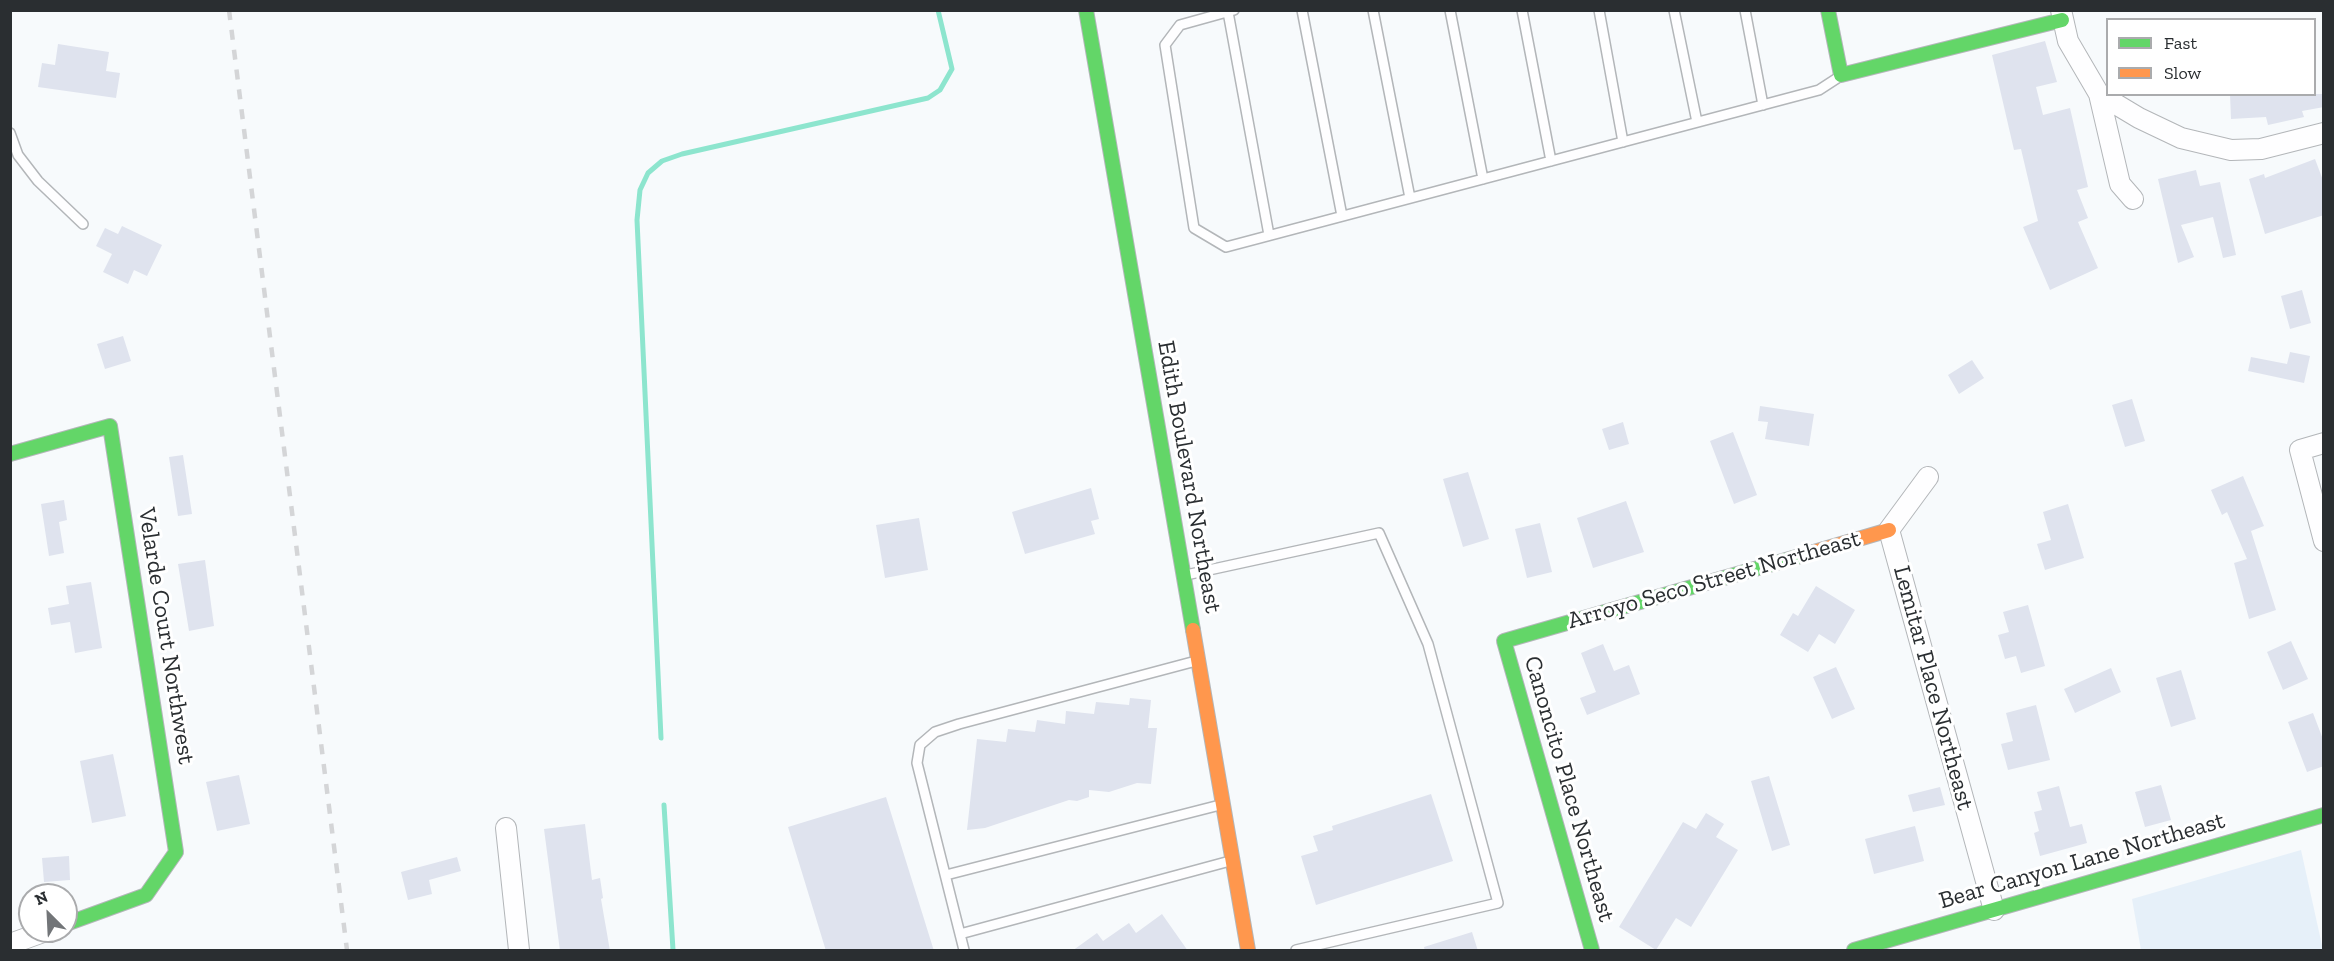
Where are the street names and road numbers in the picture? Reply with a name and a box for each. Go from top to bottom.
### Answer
street label: Edith Boulevard Northeast [1151,339,1227,615]
street label: Velarde Court Northwest [132,506,200,766]
street label: Arroyo Seco Street Northeast [1564,524,1864,636]
street label: Lemitar Place Northeast [1887,563,1979,813]
street label: Canoncito Place Northeast [1517,653,1621,925]
street label: Bear Canyon Lane Northeast [1936,806,2228,916]

